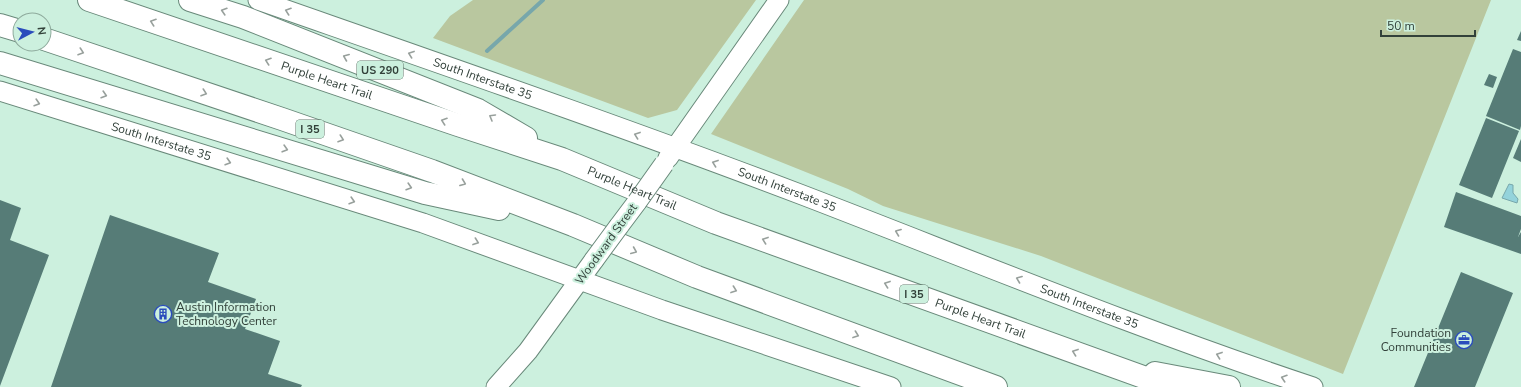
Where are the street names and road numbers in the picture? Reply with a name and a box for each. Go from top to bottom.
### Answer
street label: South Interstate 35 [431,54,534,103]
street label: Purple Heart Trail [279,58,375,104]
road number: US 290 [357,61,403,79]
street label: South Interstate 35 [109,118,213,164]
road number: I 35 [296,120,324,138]
street label: Purple Heart Trail [585,162,680,214]
street label: South Interstate 35 [736,163,839,215]
street label: Woodward Street [571,200,641,288]
street label: South Interstate 35 [1038,280,1141,332]
road number: I 35 [900,285,928,303]
street label: Purple Heart Trail [933,295,1029,342]

